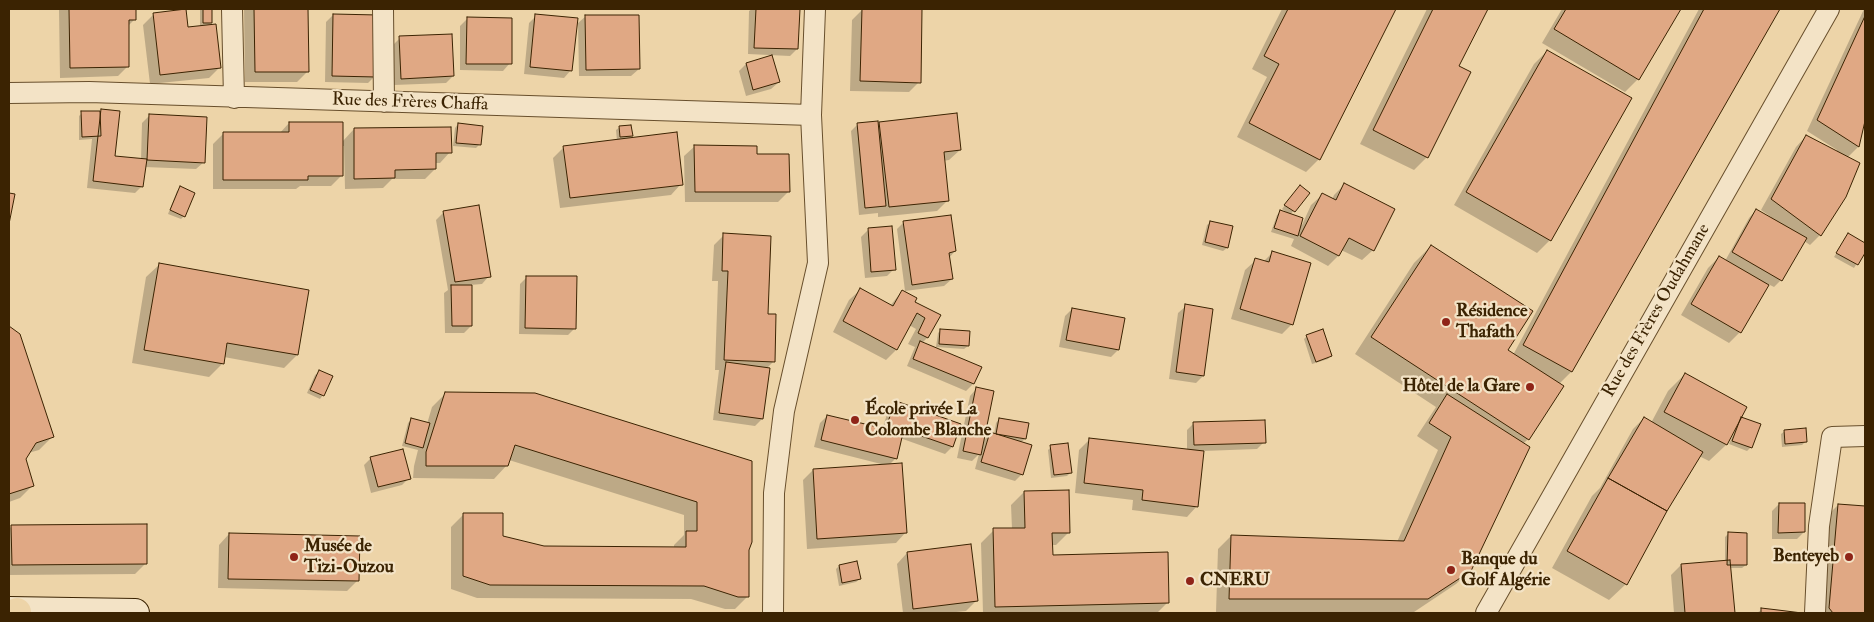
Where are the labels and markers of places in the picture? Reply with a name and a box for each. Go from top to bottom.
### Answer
place label: Résidence Thafath [1456,301,1528,344]
marker: Résidence Thafath [1440,316,1452,328]
place label: Hôtel de la Gare [1402,376,1520,398]
marker: Hôtel de la Gare [1524,381,1536,393]
place label: École privée La Colombe Blanche [865,399,991,442]
marker: École privée La Colombe Blanche [849,414,861,426]
place label: Musée de Tizi-Ouzou [304,536,394,578]
place label: Benteyeb [1773,546,1839,568]
place label: Banque du Golf Algérie [1461,549,1550,592]
marker: Musée de Tizi-Ouzou [288,551,300,563]
marker: Benteyeb [1843,551,1855,563]
marker: Banque du Golf Algérie [1445,564,1457,576]
place label: CNERU [1200,570,1270,592]
marker: CNERU [1184,575,1196,587]

